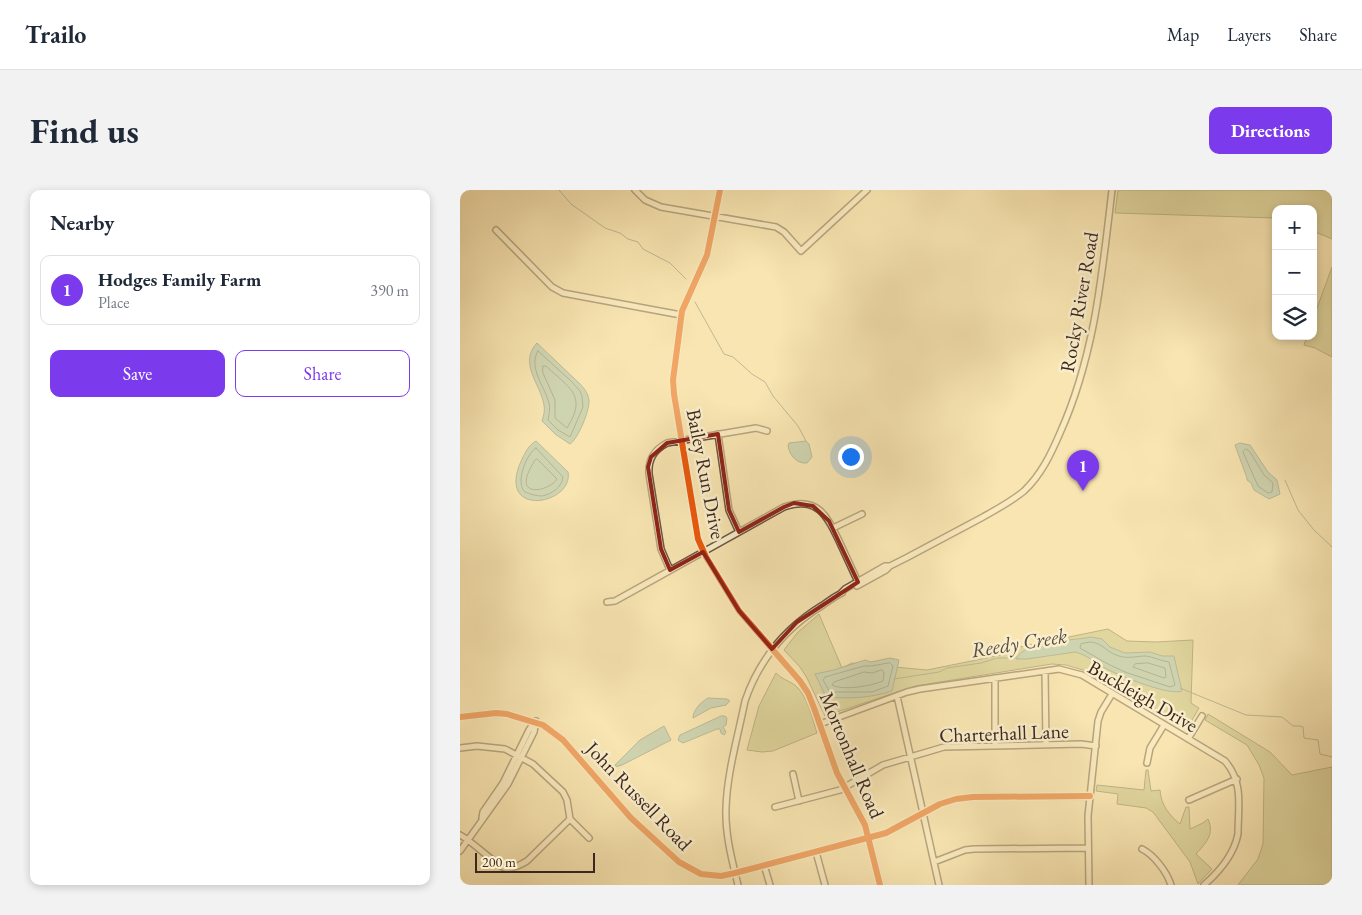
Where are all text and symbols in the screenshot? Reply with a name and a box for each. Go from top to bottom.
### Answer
text: Trailo [25,19,86,50]
text: Map [1167,23,1199,46]
text: Layers [1227,23,1271,46]
text: Share [1299,23,1337,46]
button: Directions [1209,107,1332,154]
text: Find us [30,108,139,153]
map controls [1272,205,1317,340]
button: + [1272,205,1317,250]
text: Nearby [50,209,114,236]
street label: Rocky River Road [1054,229,1104,374]
button: − [1272,250,1317,295]
text: Hodges Family Farm [98,267,261,292]
text: 1 [63,280,71,301]
text: 390 m [370,280,409,301]
text: Place [98,292,130,313]
button: layers [1272,295,1317,340]
button: Save [50,350,225,397]
button: Share [235,350,410,397]
street label: Bailey Run Drive [681,407,731,541]
your location [838,444,864,470]
pin: 1 [1067,450,1099,491]
water label: Reedy Creek [969,622,1069,663]
street label: Buckleigh Drive [1083,654,1203,738]
street label: Mortonhall Road [814,688,891,823]
street label: Charterhall Lane [939,718,1070,748]
street label: John Russell Road [579,734,698,857]
scale bar [475,850,595,873]
text: 200 m [482,853,516,871]

